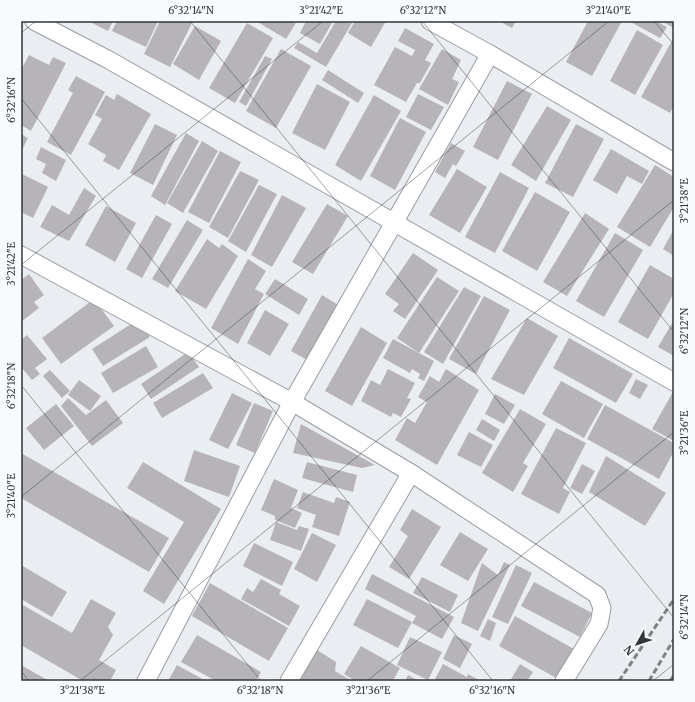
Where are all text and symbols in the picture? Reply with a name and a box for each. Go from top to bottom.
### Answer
text: 6°32'14"N [168,4,214,17]
text: 3°21'42"E [299,4,344,17]
text: 6°32'12"N [400,4,446,17]
text: 3°21'40"E [586,4,631,17]
text: 6°32'16"N [5,77,18,123]
text: 3°21'38"E [678,178,691,224]
text: 3°21'42"E [5,241,18,286]
text: 6°32'12"N [678,308,691,354]
text: 6°32'18"N [5,363,18,409]
text: 3°21'36"E [678,410,691,455]
text: 3°21'40"E [5,473,18,519]
text: 6°32'14"N [678,594,691,640]
north arrow [617,624,657,664]
text: N [621,642,637,658]
text: 3°21'38"E [59,684,105,697]
text: 6°32'18"N [237,684,283,697]
text: 3°21'36"E [346,684,391,697]
text: 6°32'16"N [469,684,515,697]

